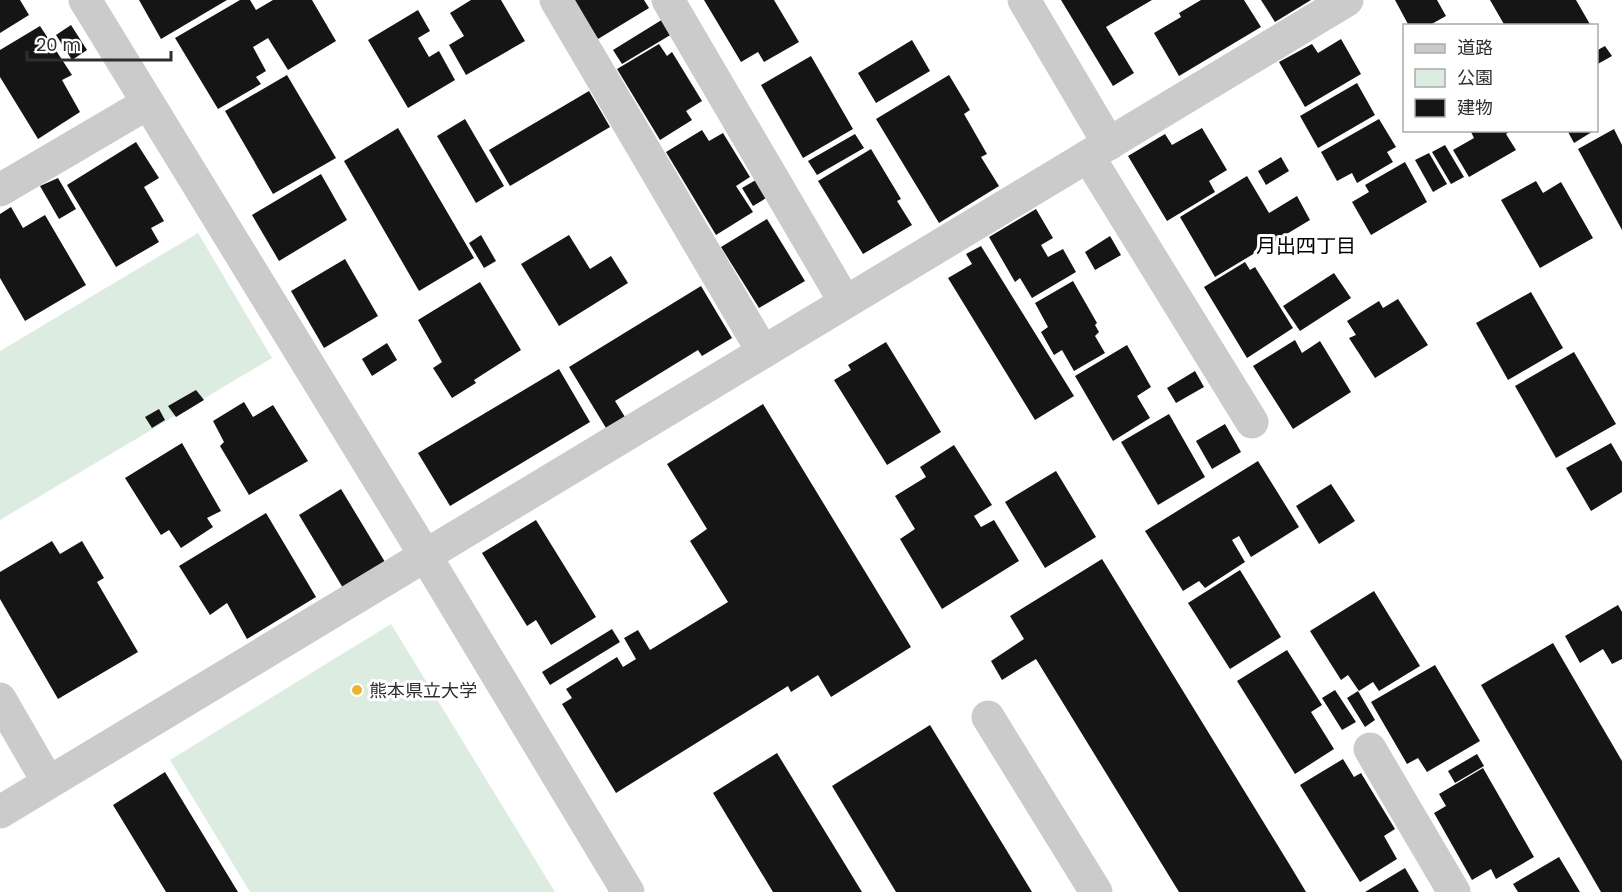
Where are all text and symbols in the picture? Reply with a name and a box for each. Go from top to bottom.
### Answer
scale bar [27,24,171,62]
legend [1403,24,1598,132]
text: 20 m [36,32,81,57]
text: 道路 [1457,35,1493,60]
text: 公園 [1457,65,1493,90]
text: 建物 [1457,95,1493,120]
district label: 月出四丁目 [1256,232,1356,260]
place label: 熊本県立大学 [369,678,477,703]
marker: 熊本県立大学 [350,683,364,697]

